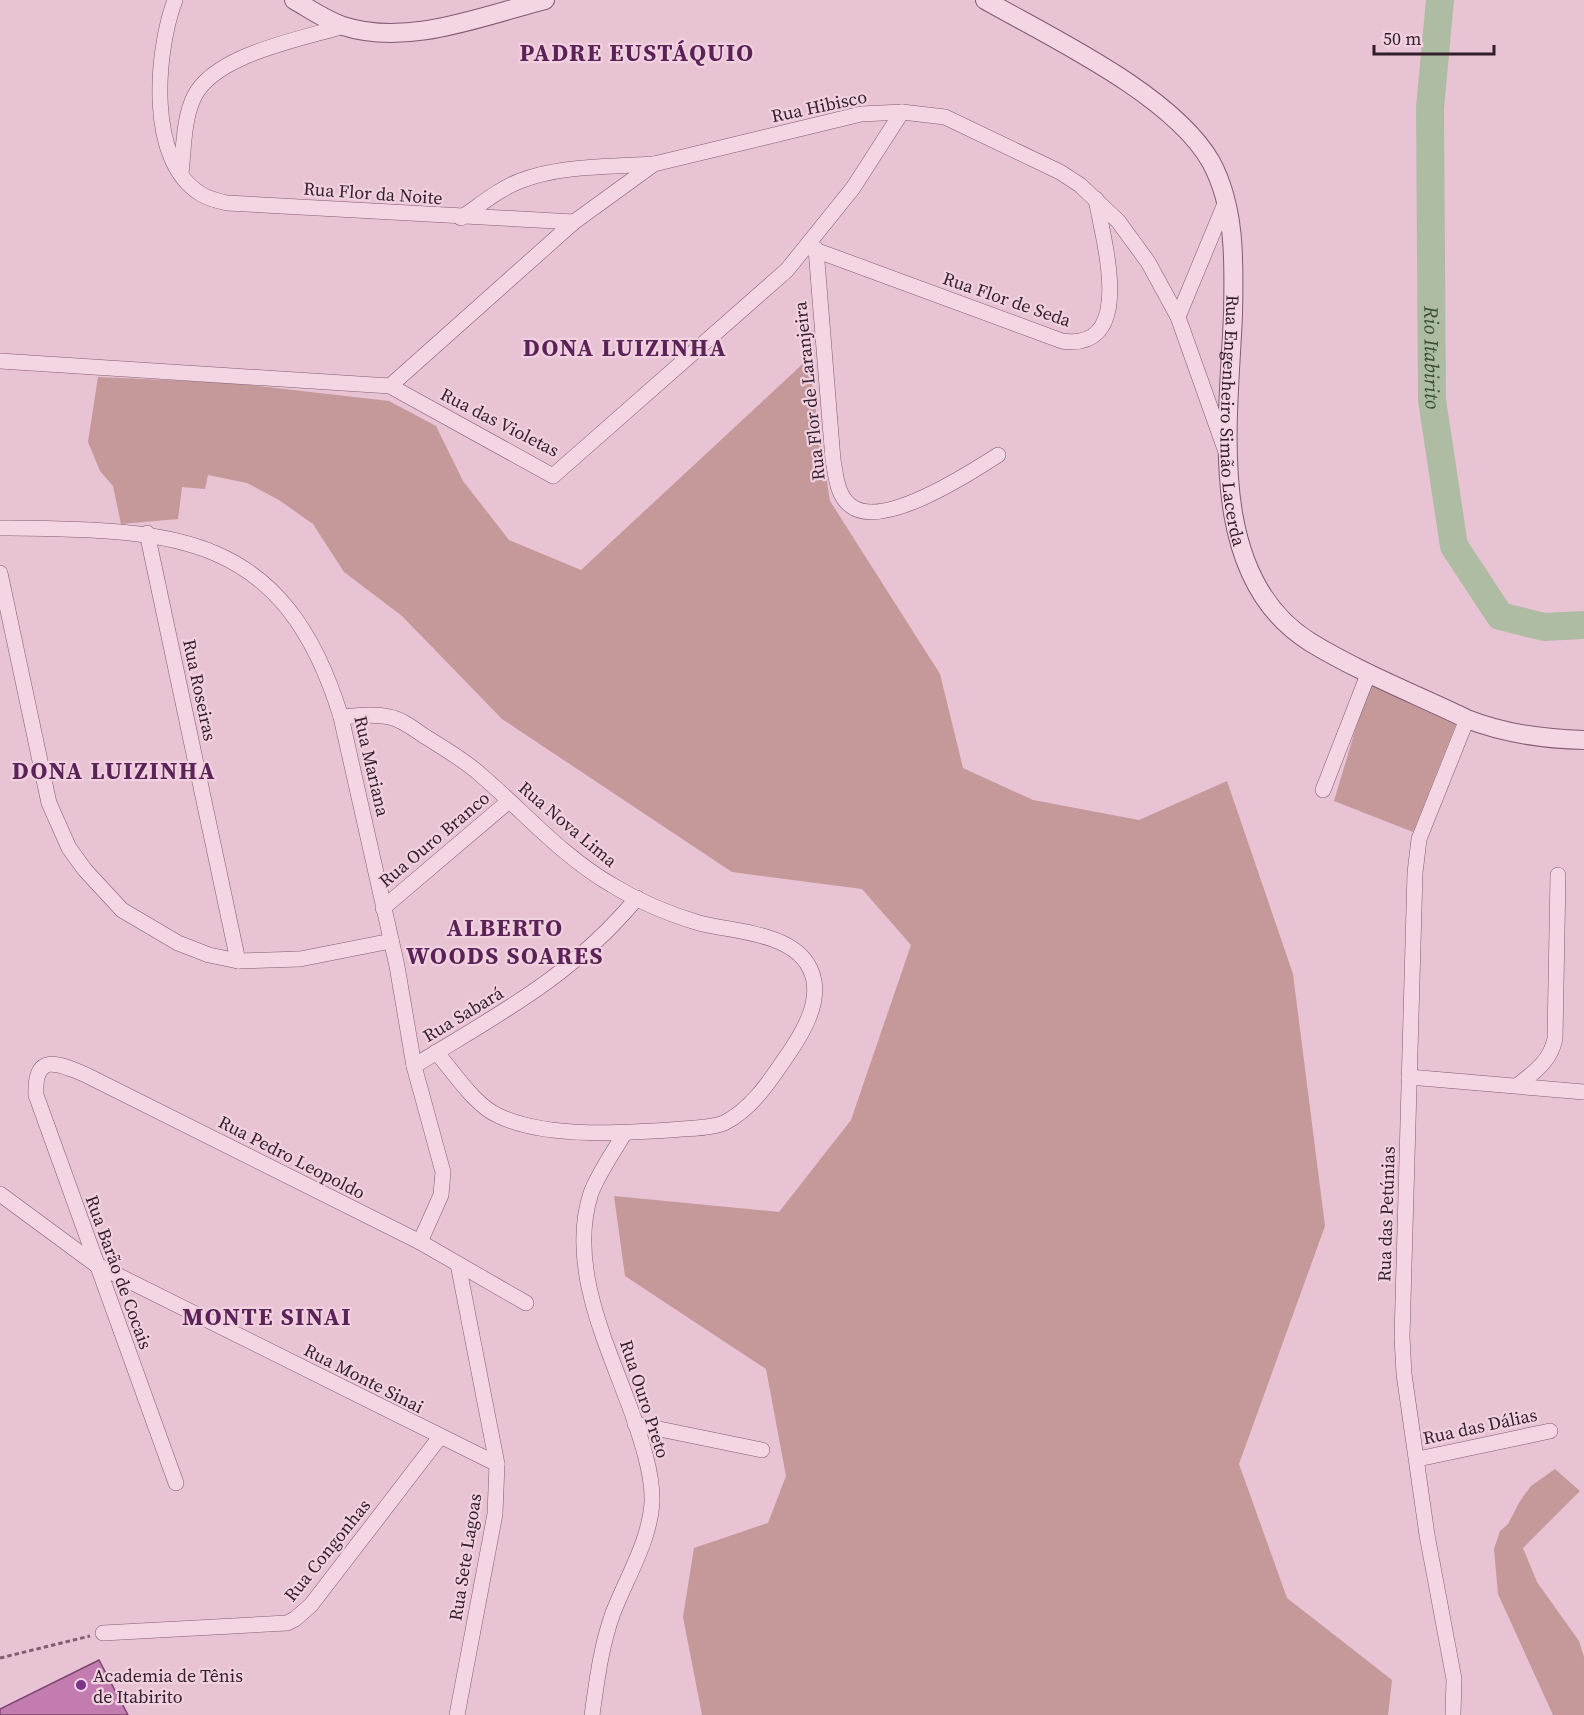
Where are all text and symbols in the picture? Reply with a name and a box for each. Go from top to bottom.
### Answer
scale bar [1374,18,1494,56]
text: 50 m [1383,26,1421,51]
district label: PADRE EUSTÁQUIO [519,36,755,69]
street label: Rua Hibisco [769,84,869,128]
street label: Rua Flor da Noite [303,176,443,210]
street label: Rua Flor de Seda [940,265,1075,333]
street label: Rua Engenheiro Simão Lacerda [1215,295,1253,550]
street label: Rua Flor de Laranjeira [787,299,831,482]
water label: Rio Itabirito [1417,305,1447,411]
district label: DONA LUIZINHA [523,331,727,364]
street label: Rua das Violetas [436,381,564,463]
street label: Rua Roseiras [177,637,223,743]
street label: Rua Mariana [348,713,396,820]
district label: DONA LUIZINHA [12,754,216,787]
street label: Rua Nova Lima [513,775,623,873]
street label: Rua Ouro Branco [373,785,495,893]
district label: ALBERTO WOODS SOARES [406,911,604,972]
street label: Rua Sabará [418,980,509,1048]
street label: Rua Pedro Leopoldo [214,1109,370,1205]
street label: Rua das Petúnias [1371,1146,1401,1282]
street label: Rua Barão de Cocais [79,1191,159,1353]
district label: MONTE SINAI [182,1300,352,1333]
street label: Rua Monte Sinai [300,1337,428,1419]
street label: Rua Ouro Preto [614,1337,676,1461]
street label: Rua das Dálias [1421,1402,1540,1450]
street label: Rua Sete Lagoas [443,1491,487,1623]
street label: Rua Congonhas [278,1493,376,1607]
place label: Academia de Tênis de Itabirito [93,1663,243,1709]
marker: Academia de Tênis de Itabirito [74,1678,88,1692]

